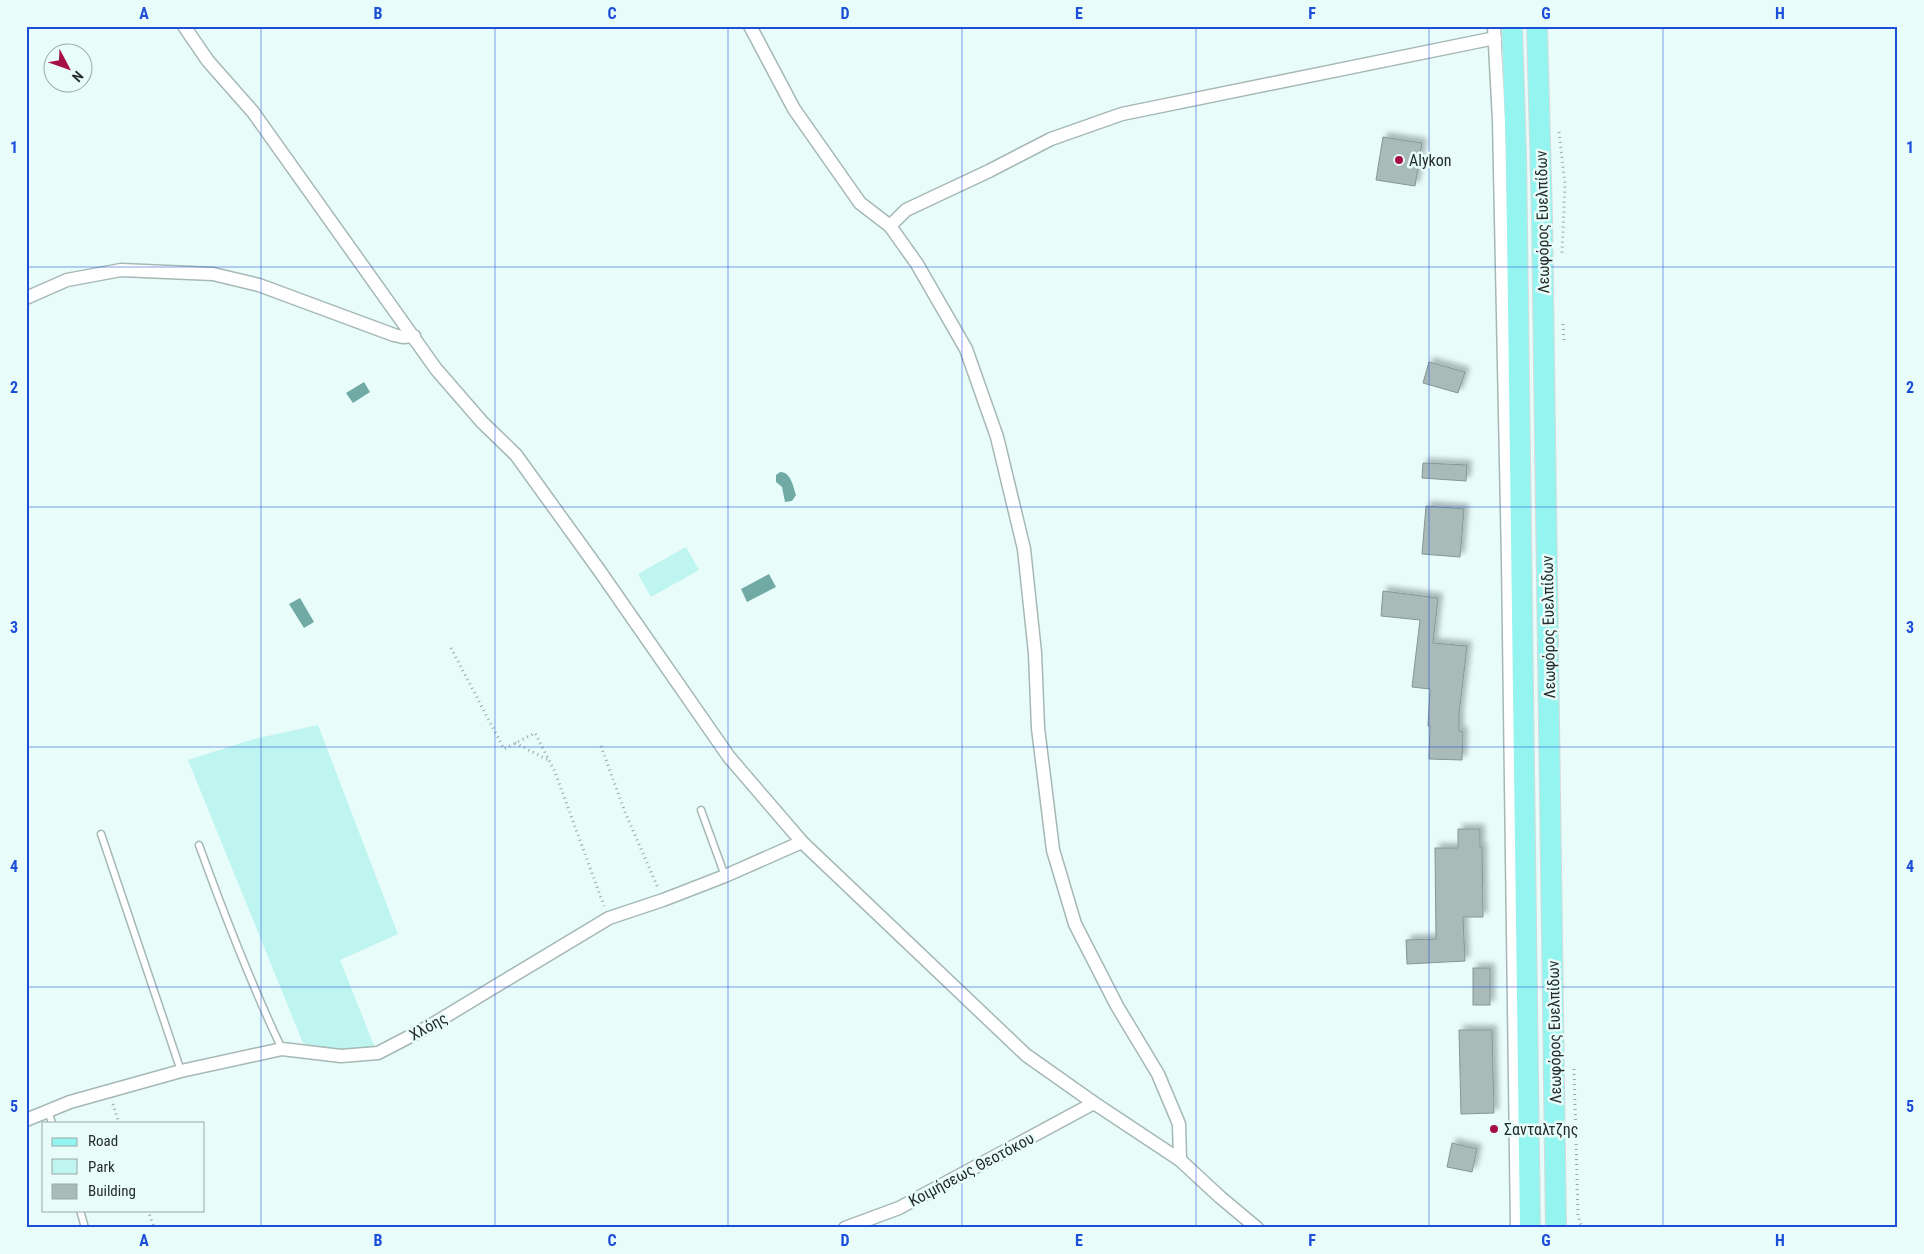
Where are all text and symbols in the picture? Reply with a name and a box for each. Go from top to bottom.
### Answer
text: A [139,4,149,23]
text: B [374,4,383,23]
text: C [607,4,617,23]
text: D [840,4,850,23]
text: E [1075,4,1083,23]
text: F [1308,4,1316,23]
text: G [1541,4,1551,23]
text: H [1775,4,1785,23]
north arrow [42,42,92,92]
text: N [69,68,87,85]
text: 1 [10,138,18,157]
text: 1 [1906,138,1914,157]
street label: Λεωφόρος Ευελπίδων [1532,150,1553,294]
place label: Alykon [1409,151,1452,170]
marker: Alykon [1393,154,1405,166]
text: 2 [10,378,18,397]
text: 2 [1906,378,1914,397]
street label: Λεωφόρος Ευελπίδων [1538,555,1559,699]
text: 3 [10,618,18,637]
text: 3 [1906,618,1914,637]
text: 4 [10,857,18,876]
text: 4 [1906,857,1914,876]
street label: Λεωφόρος Ευελπίδων [1544,960,1565,1104]
street label: Χλόης [406,1008,450,1045]
text: 5 [10,1097,18,1116]
text: 5 [1906,1097,1914,1116]
place label: Σανταλτζης [1504,1120,1578,1139]
legend [42,1122,205,1212]
marker: Σανταλτζης [1488,1123,1500,1135]
street label: Κοιμήσεως Θεοτόκου [905,1128,1037,1210]
text: Road [88,1132,118,1150]
text: Park [88,1158,115,1176]
text: Building [88,1182,136,1200]
text: A [139,1231,149,1250]
text: B [374,1231,383,1250]
text: C [607,1231,617,1250]
text: D [840,1231,850,1250]
text: E [1075,1231,1083,1250]
text: F [1308,1231,1316,1250]
text: G [1541,1231,1551,1250]
text: H [1775,1231,1785,1250]

